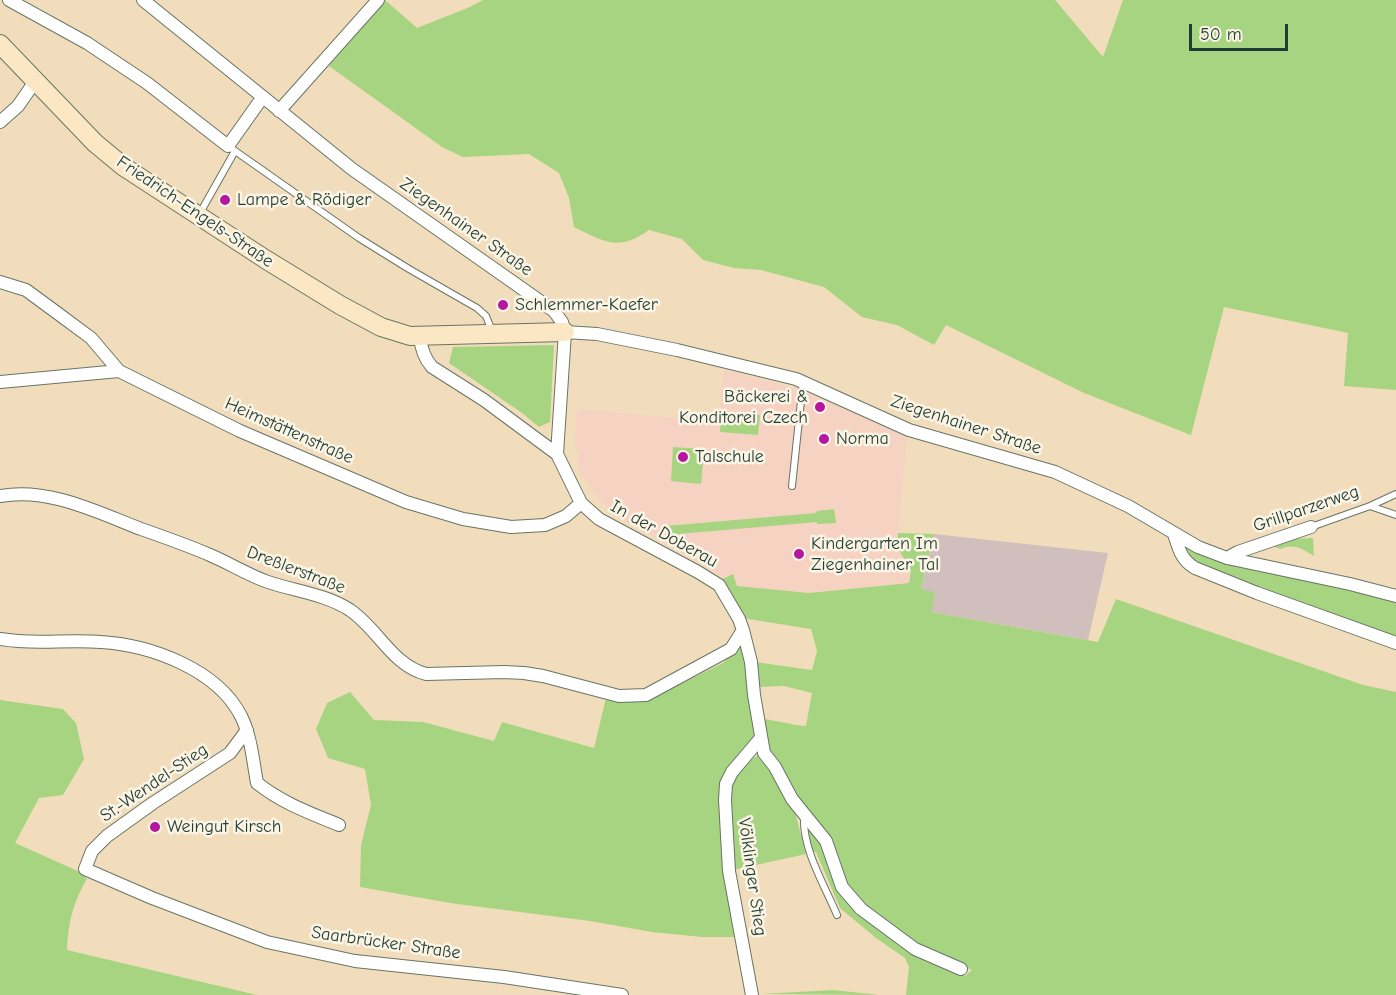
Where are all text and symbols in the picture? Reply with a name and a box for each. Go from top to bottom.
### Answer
scale bar [1192,12,1291,50]
text: 50 m [1200,24,1242,45]
street label: Friedrich-Engels-Straße [112,151,278,273]
street label: Ziegenhainer Straße [396,173,536,281]
place label: Lampe & Rödiger [237,189,371,211]
marker: Lampe & Rödiger [218,193,232,207]
place label: Schlemmer-Kaefer [515,294,658,316]
marker: Schlemmer-Kaefer [496,298,510,312]
place label: Bäckerei & Konditorei Czech [679,386,808,428]
street label: Ziegenhainer Straße [888,390,1044,460]
street label: Heimstättenstraße [221,393,357,469]
marker: Bäckerei & Konditorei Czech [813,400,827,414]
place label: Norma [836,428,889,450]
marker: Norma [817,432,831,446]
place label: Talschule [695,446,764,468]
marker: Talschule [676,450,690,464]
street label: Grillparzerweg [1250,481,1362,537]
street label: In der Doberau [606,496,722,572]
place label: Kindergarten Im Ziegenhainer Tal [811,533,939,576]
street label: Dreßlerstraße [244,541,348,599]
marker: Kindergarten Im Ziegenhainer Tal [792,547,806,561]
street label: St.-Wendel-Stieg [96,739,212,827]
place label: Weingut Kirsch [167,816,281,838]
street label: Völklinger Stieg [733,817,771,937]
marker: Weingut Kirsch [148,820,162,834]
street label: Saarbrücker Straße [310,922,462,964]

